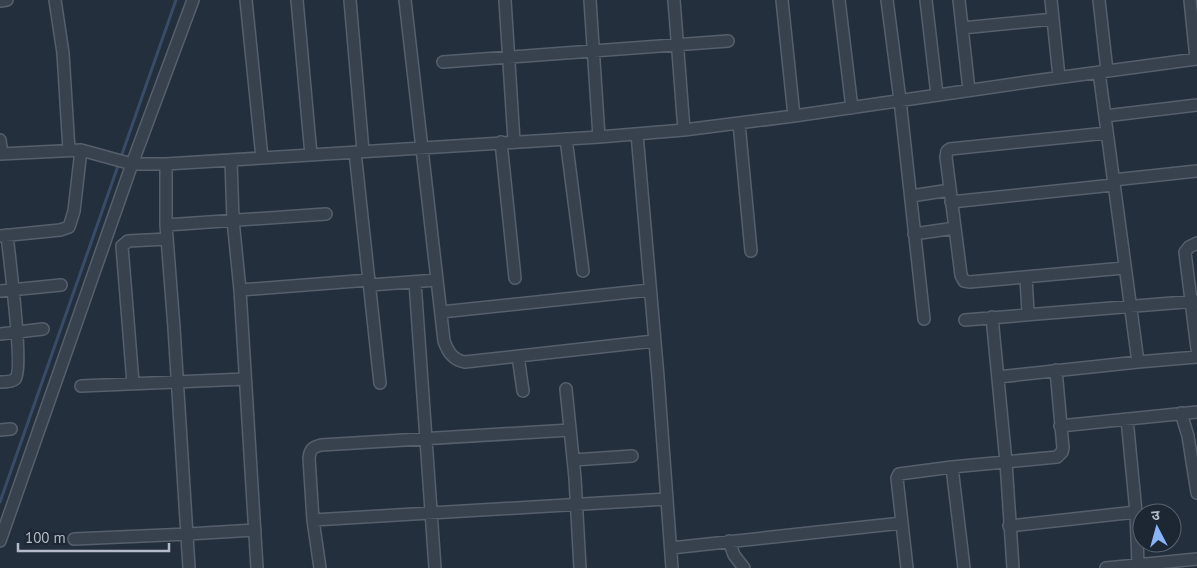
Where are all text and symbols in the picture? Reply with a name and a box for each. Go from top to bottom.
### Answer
north arrow [1132,503,1182,553]
text: उ [1151,506,1161,524]
scale bar [18,520,169,552]
text: 100 m [25,528,66,547]

